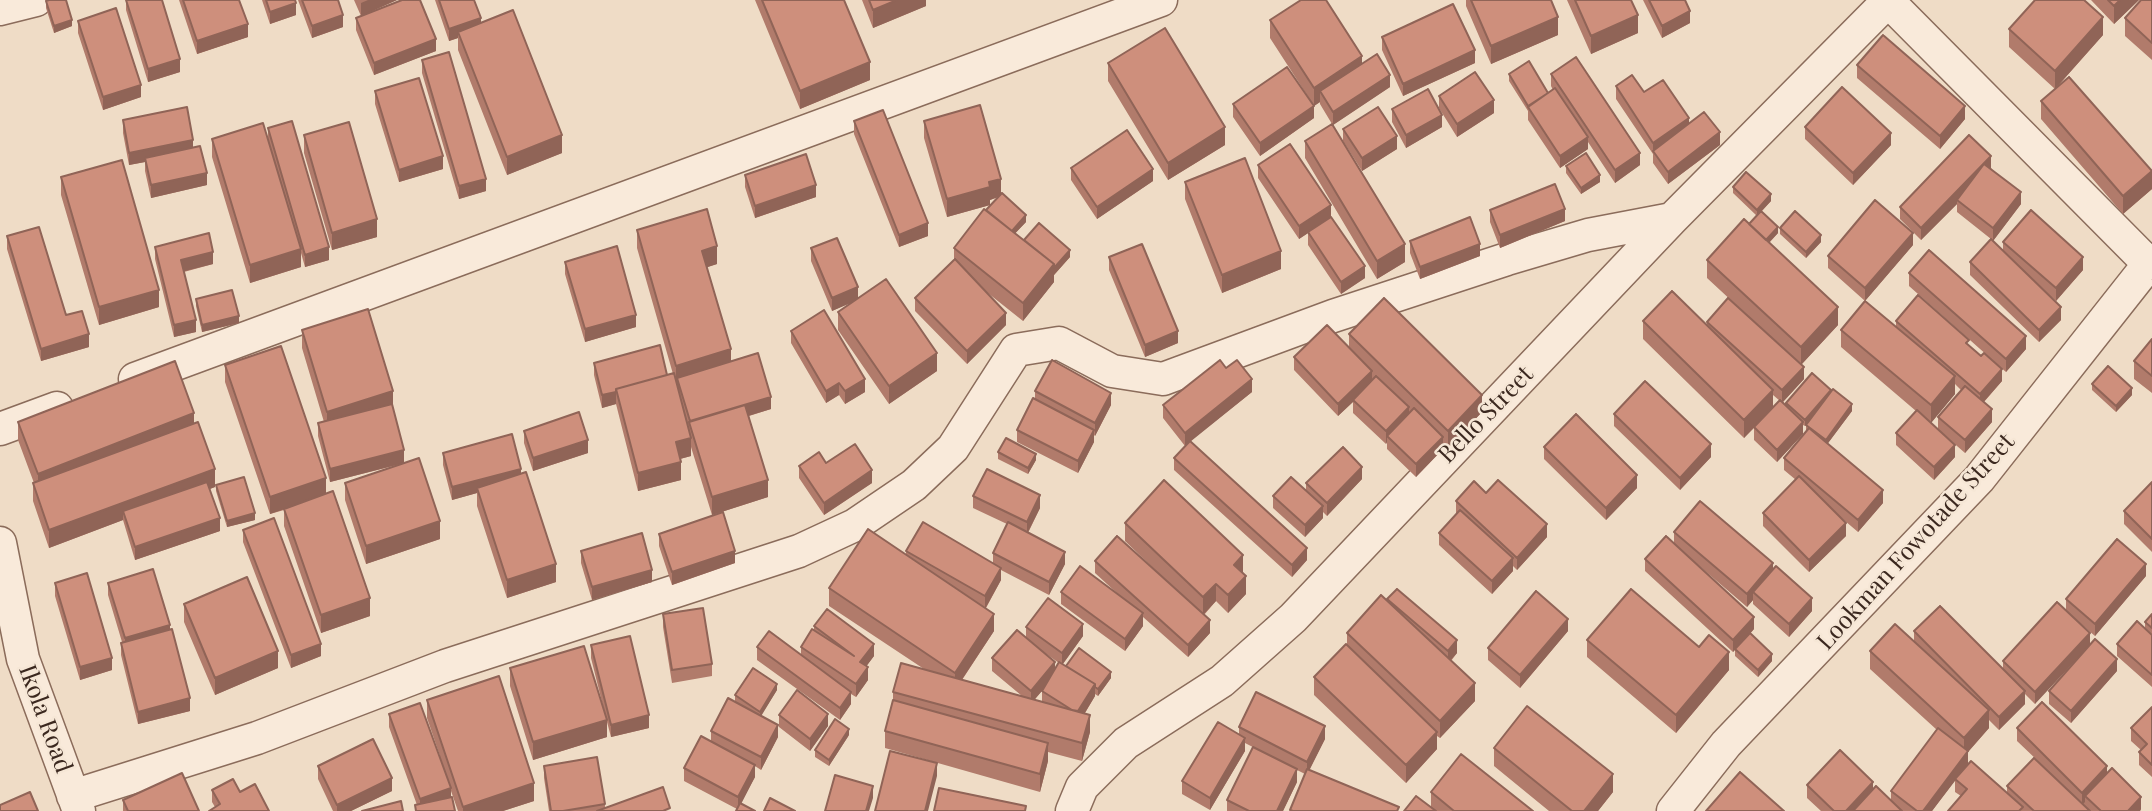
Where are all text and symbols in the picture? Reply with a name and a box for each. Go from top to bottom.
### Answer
street label: Bello Street [1433,360,1539,470]
street label: Lookman Fowotade Street [1811,428,2021,656]
street label: Ikola Road [12,661,78,777]

